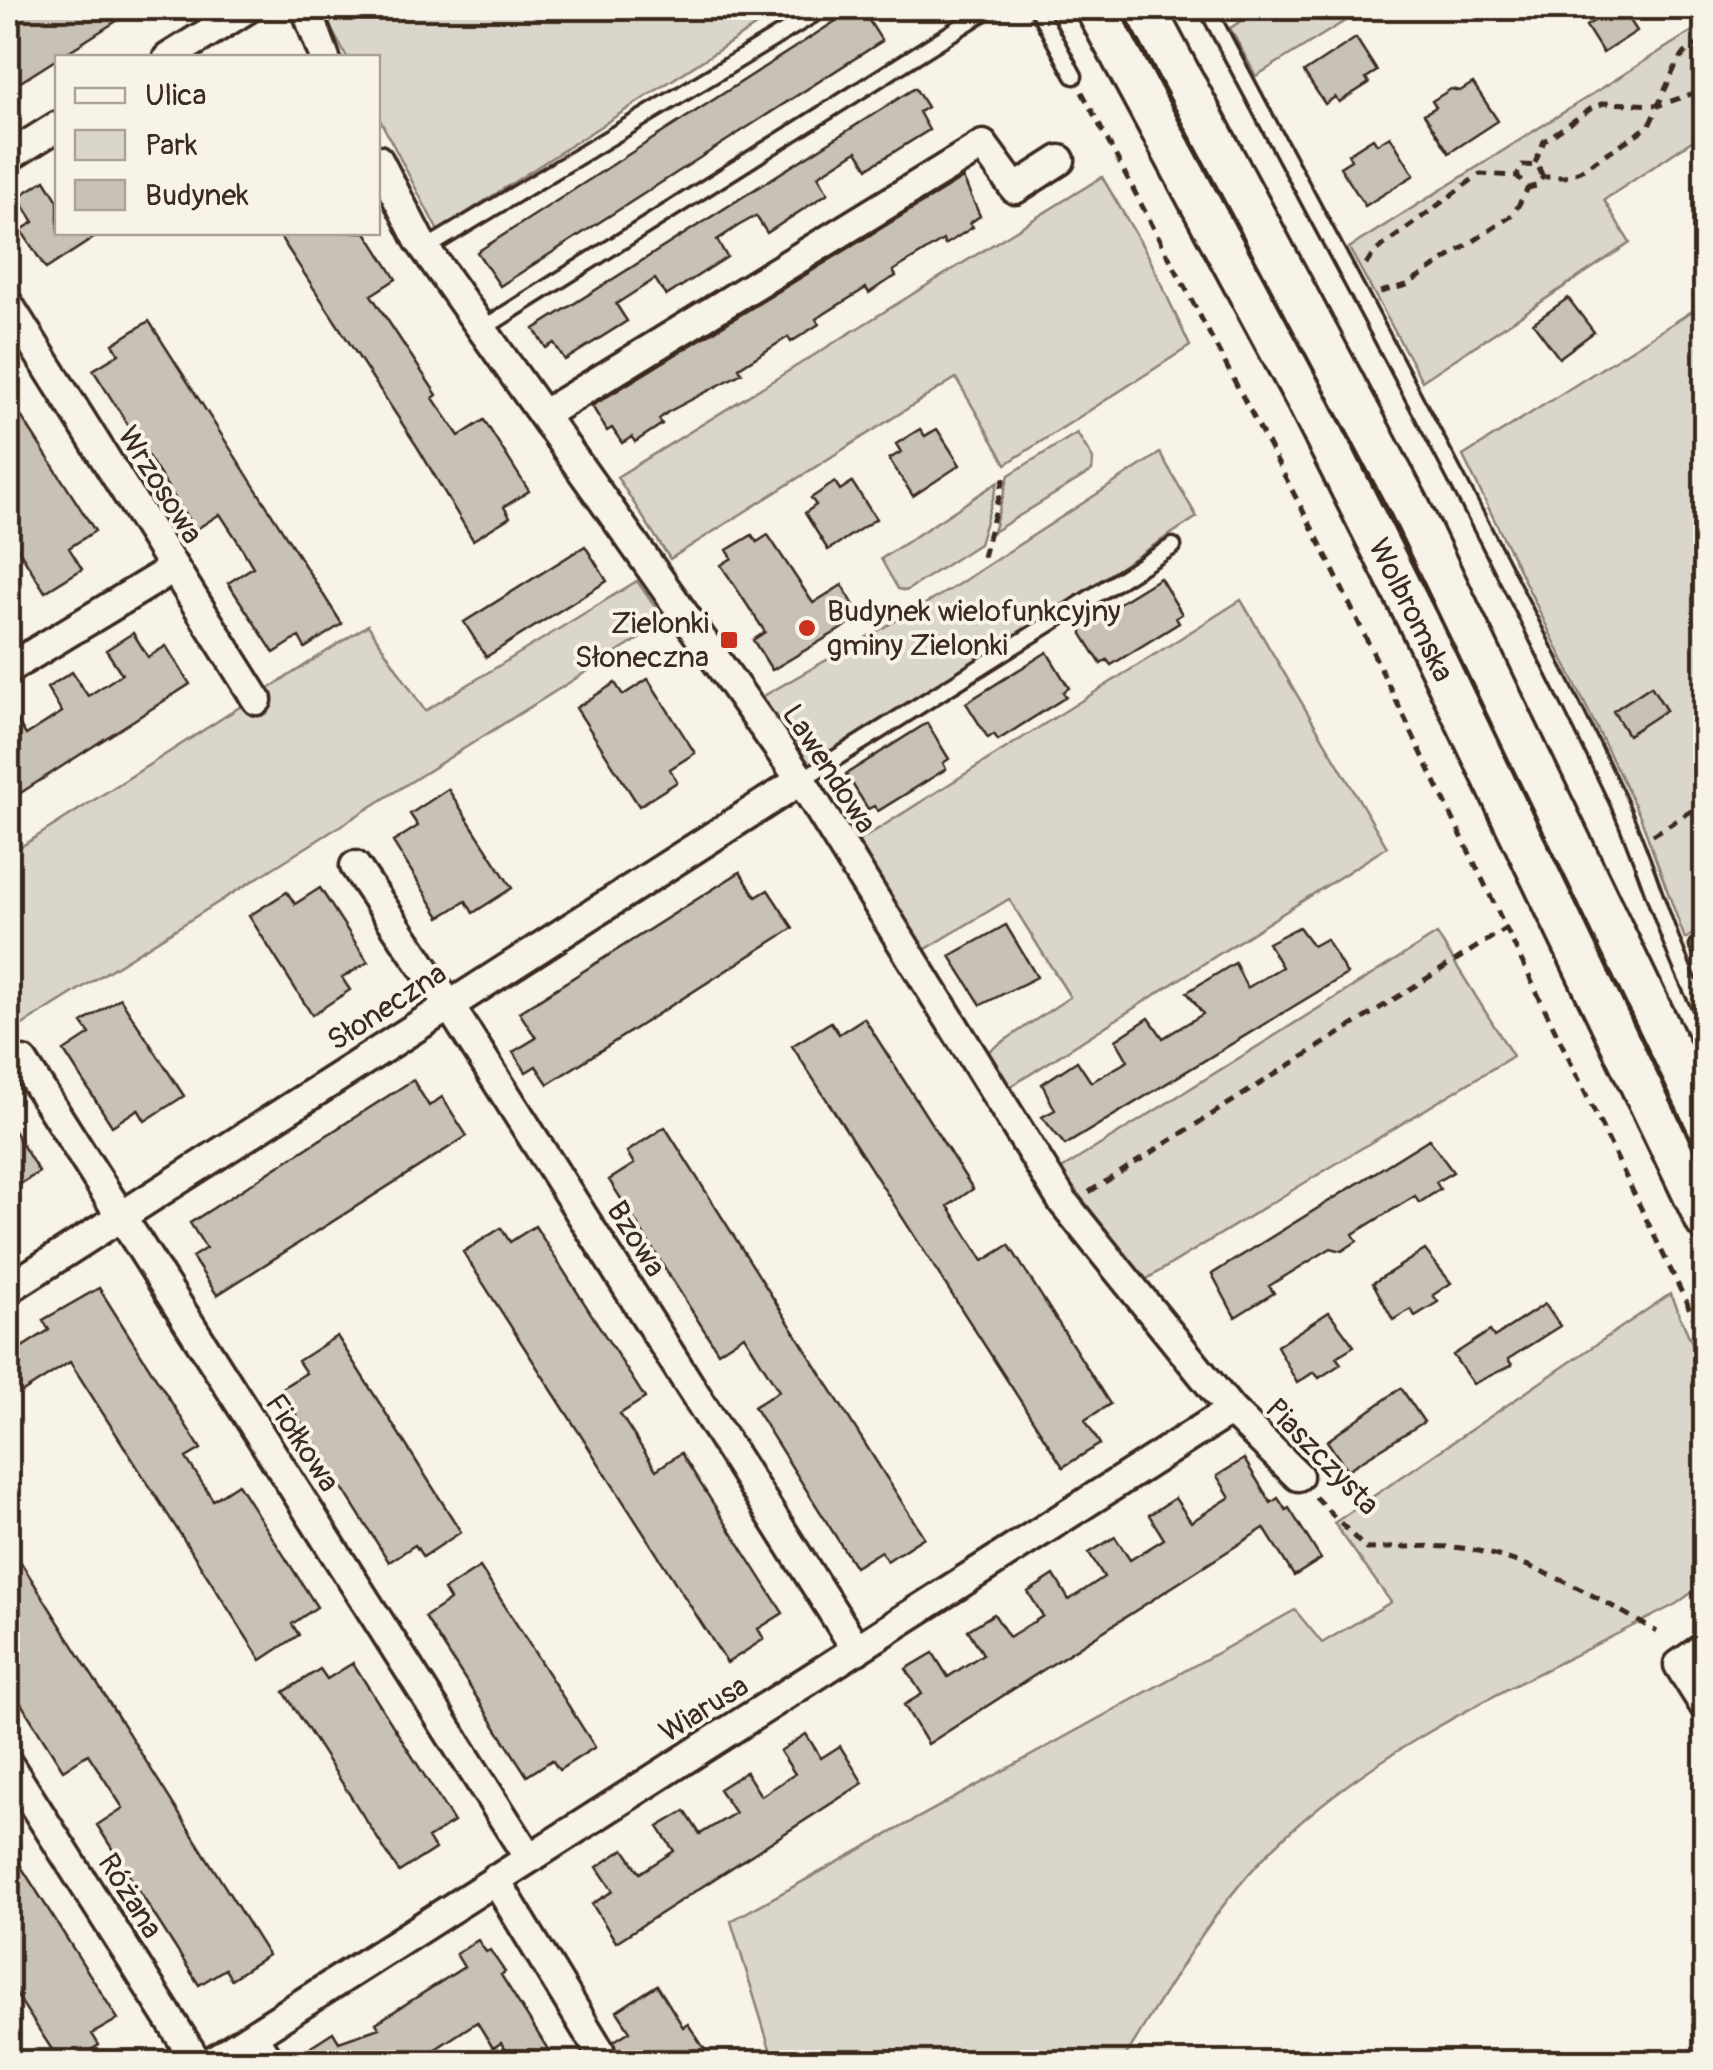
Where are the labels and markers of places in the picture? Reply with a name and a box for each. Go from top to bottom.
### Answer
place label: Budynek wielofunkcyjny gminy Zielonki [827,593,1121,664]
place label: Zielonki Słoneczna [575,605,709,676]
marker: Budynek wielofunkcyjny gminy Zielonki [796,617,818,639]
marker: Zielonki Słoneczna [718,629,740,651]

